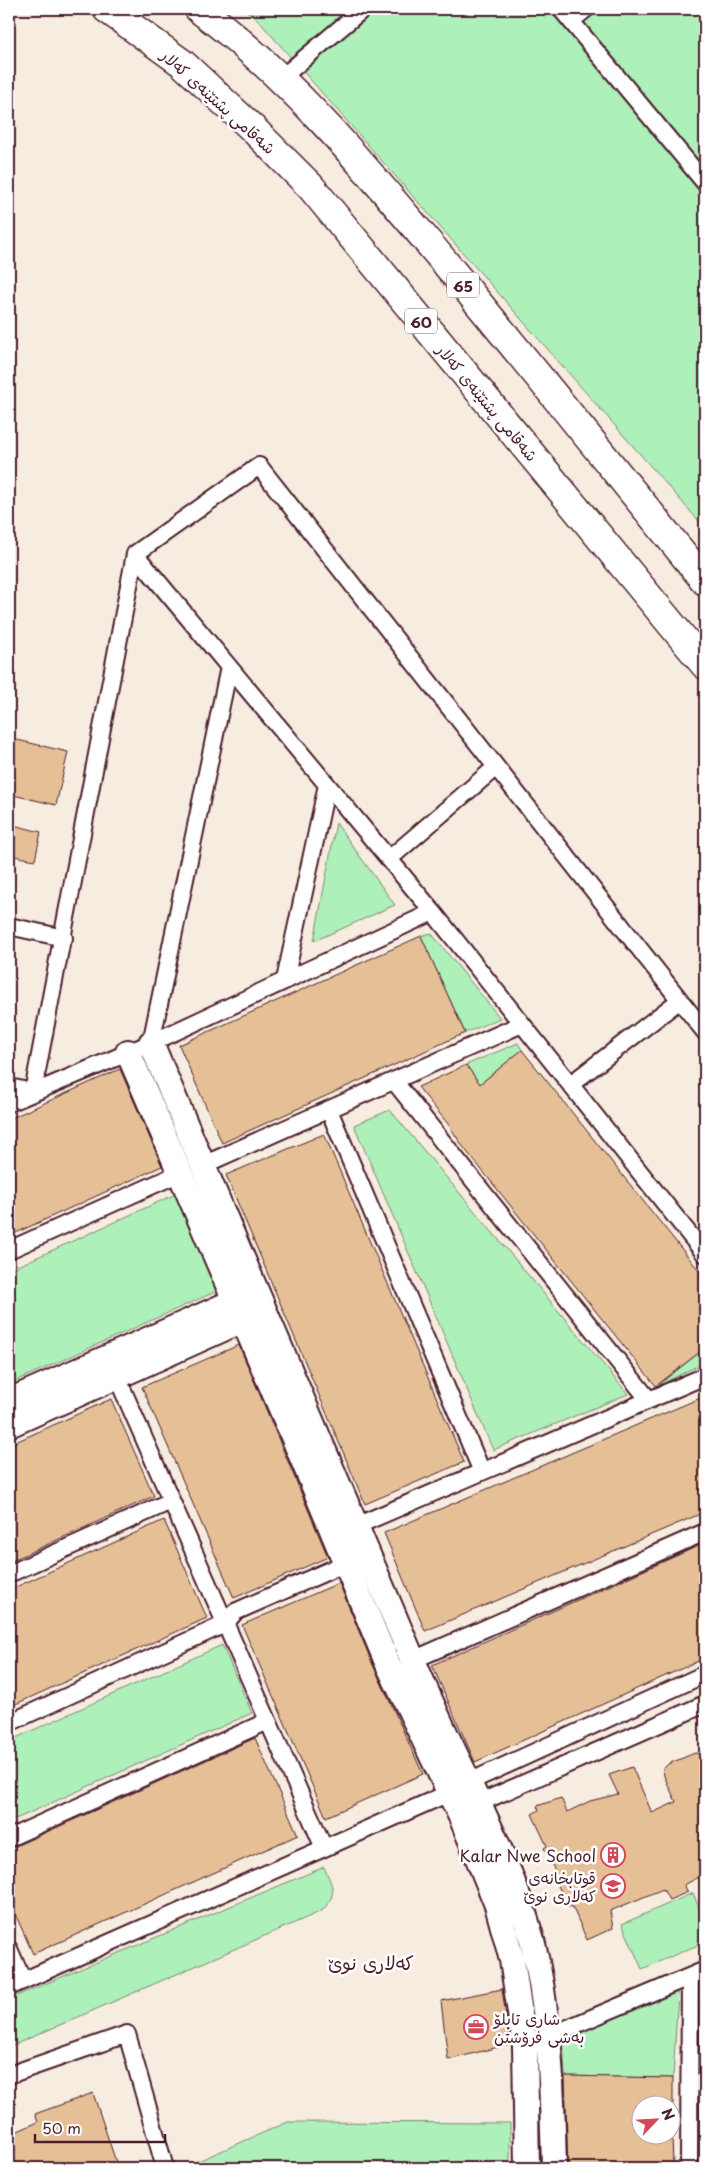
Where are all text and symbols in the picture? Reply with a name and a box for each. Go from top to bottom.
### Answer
street label: شەقامی پشتێنەی کەلار [155,42,282,159]
road number: 65 [447,272,479,298]
road number: 60 [405,308,437,334]
street label: شەقامی پشتێنەی کەلار [430,337,544,466]
building icon: Kalar Nwe School [600,1842,626,1868]
place label: Kalar Nwe School [459,1843,596,1867]
place label: قوتابخانەی کەلاری نوێ [524,1865,596,1907]
school or university icon: قوتابخانەی کەلاری نوێ [600,1873,626,1899]
district label: کەلاری نوێ [328,1948,414,1976]
place label: شاری تابلۆ بەشی فرۆشتن [492,2006,584,2048]
office icon: شاری تابلۆ بەشی فرۆشتن [463,2014,489,2040]
north arrow [632,2094,682,2144]
text: N [656,2105,680,2124]
scale bar [35,2112,165,2144]
text: 50 m [42,2116,81,2139]

